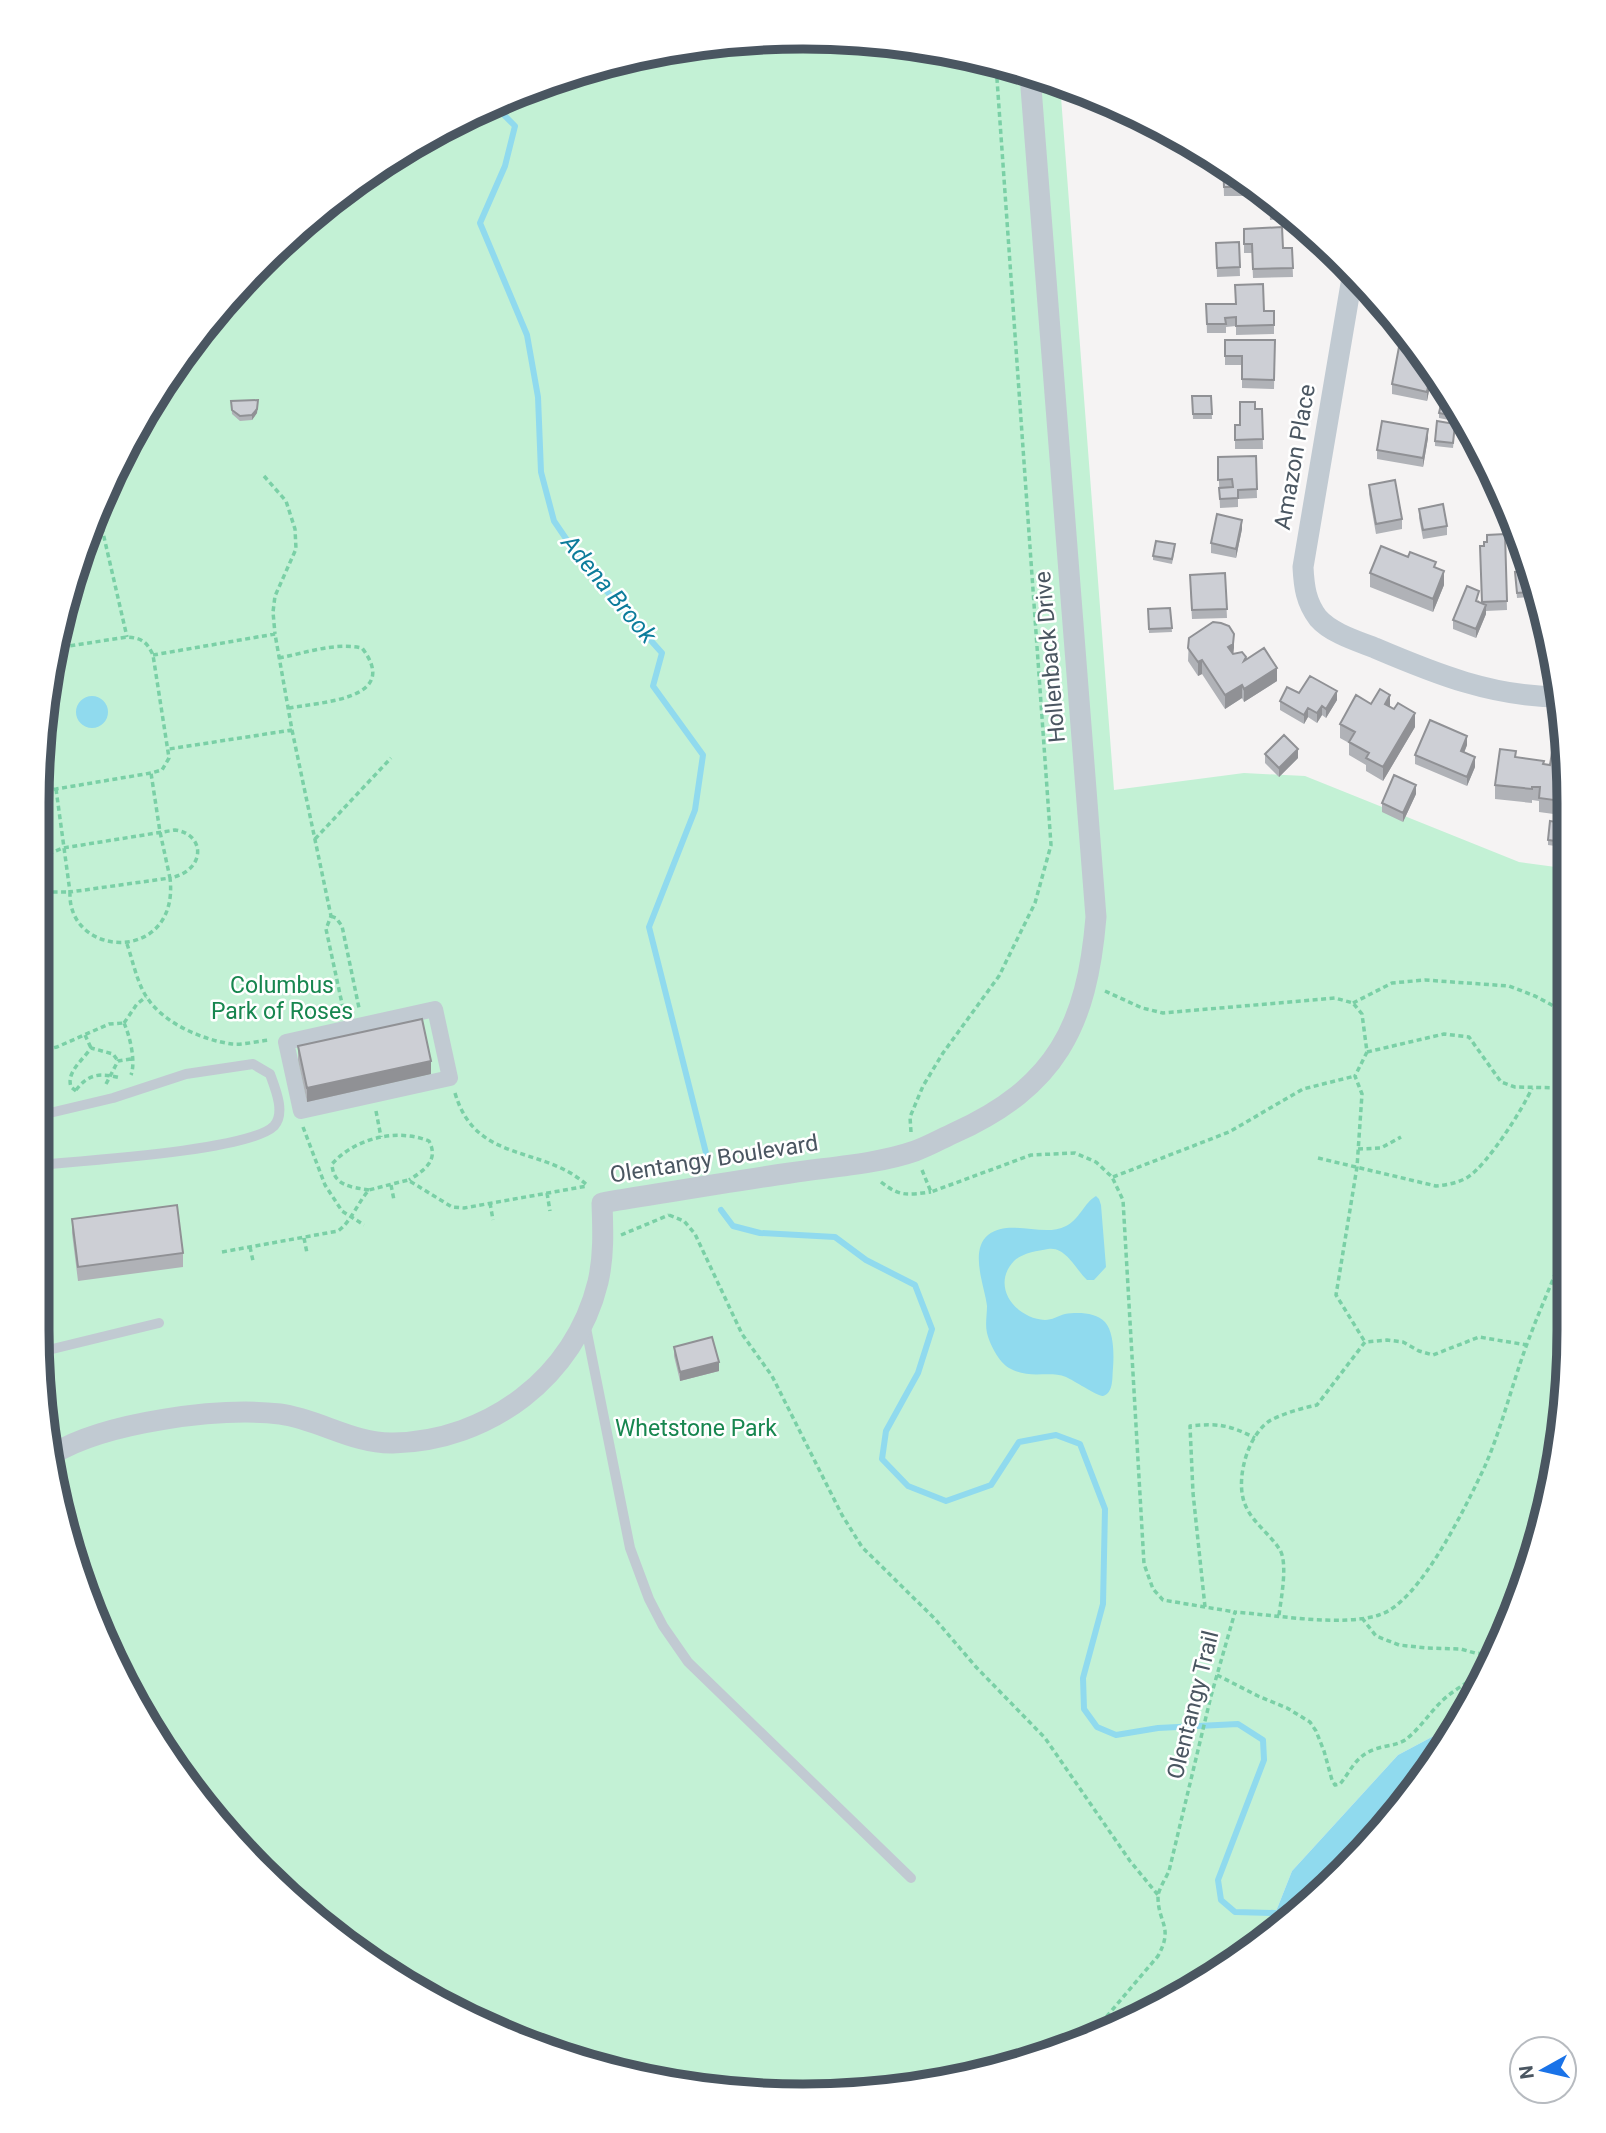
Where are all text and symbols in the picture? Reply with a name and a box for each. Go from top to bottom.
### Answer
street label: Amazon Place [1269,382,1321,532]
water label: Adena Brook [555,528,663,650]
street label: Hollenback Drive [1029,570,1071,744]
park label: Columbus Park of Roses [211,972,353,1025]
street label: Olentangy Boulevard [608,1129,820,1189]
park label: Whetstone Park [615,1415,777,1442]
street label: Olentangy Trail [1162,1628,1224,1782]
north arrow [1508,2035,1578,2105]
text: N [1514,2064,1539,2081]

